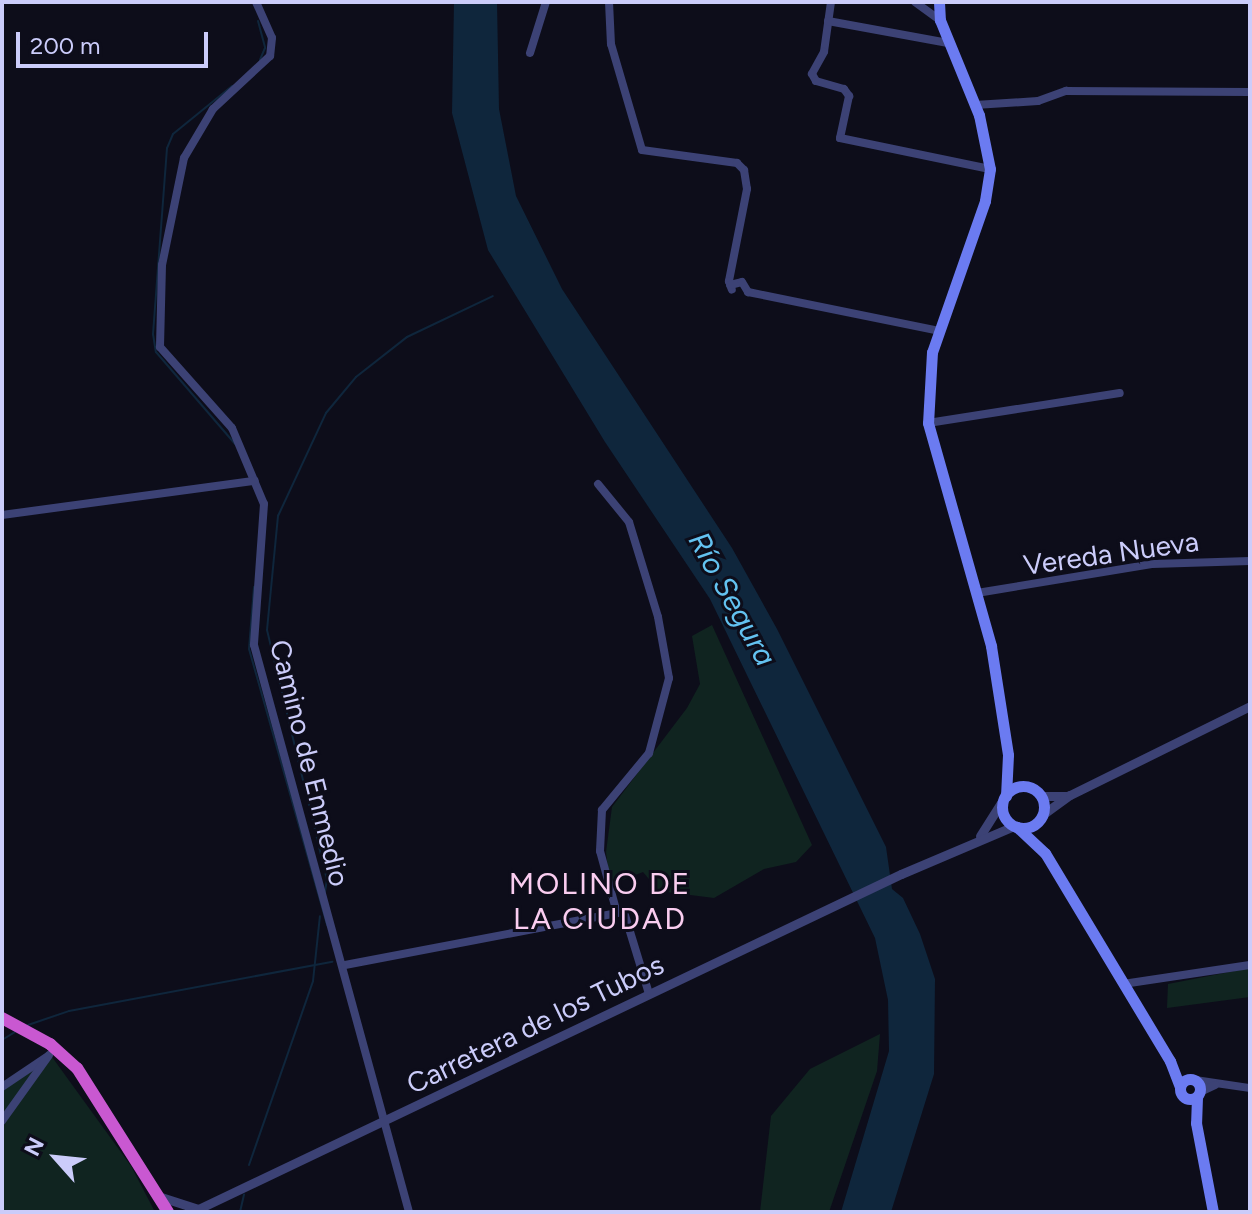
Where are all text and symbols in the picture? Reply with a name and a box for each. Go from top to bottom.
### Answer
scale bar [20,16,212,66]
text: 200 m [30,31,101,60]
street label: Vereda Nueva [1021,524,1201,582]
water label: Río Segura [680,526,784,672]
street label: Camino de Enmedio [263,636,357,890]
district label: MOLINO DE LA CIUDAD [509,866,691,936]
street label: Carretera de los Tubos [401,947,669,1101]
north arrow [16,1118,96,1198]
text: N [18,1133,50,1161]

